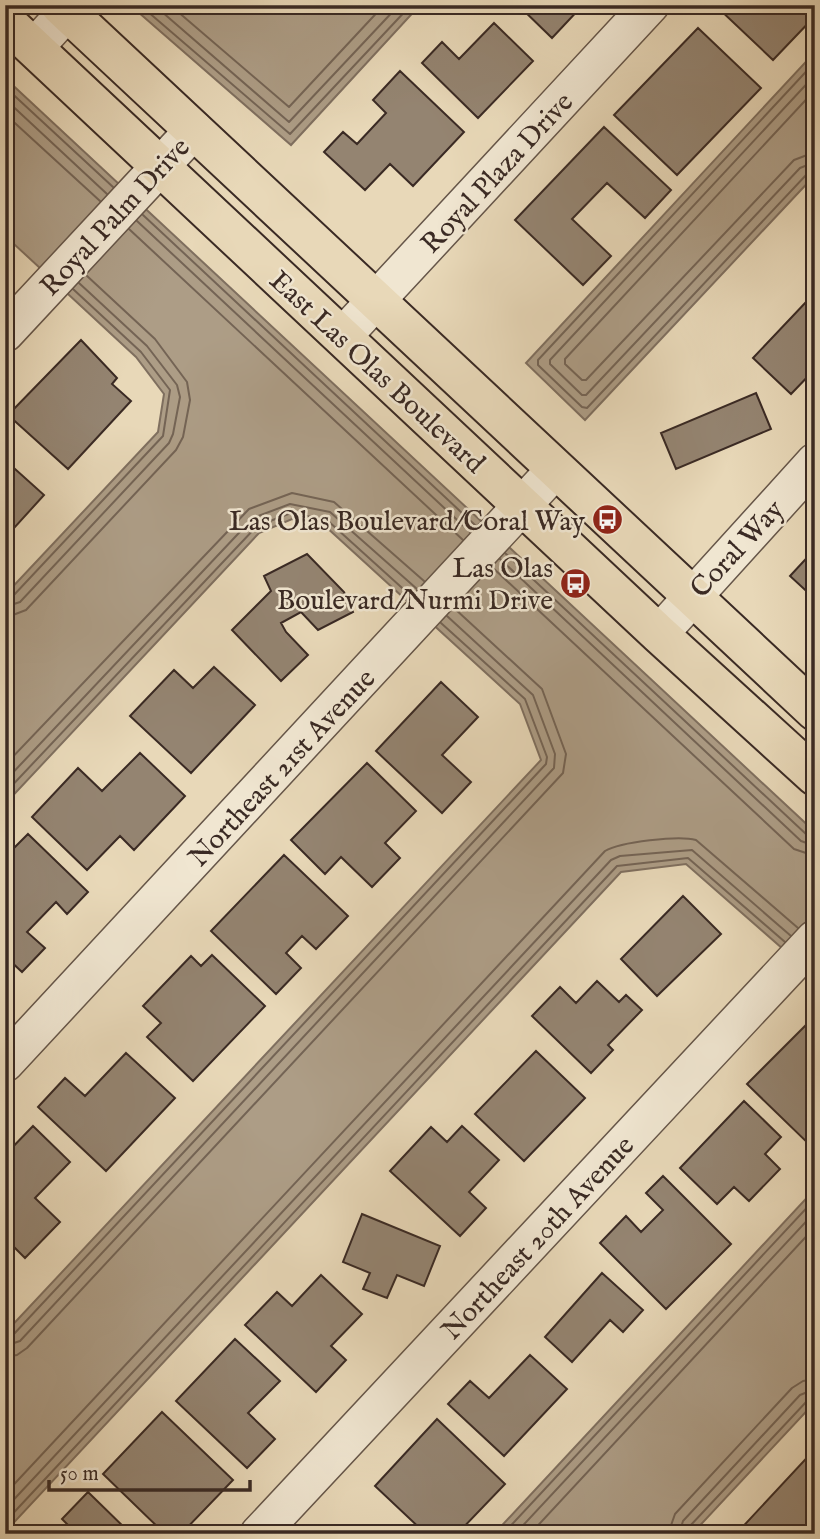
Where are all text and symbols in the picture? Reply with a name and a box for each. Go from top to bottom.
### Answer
street label: Royal Plaza Drive [414,86,582,262]
street label: Royal Palm Drive [33,131,198,304]
street label: East Las Olas Boulevard [261,264,491,482]
street label: Coral Way [684,493,792,606]
bus stop icon: Las Olas Boulevard/Coral Way [591,503,625,537]
place label: Las Olas Boulevard/Coral Way [229,505,585,540]
place label: Las Olas Boulevard/Nurmi Drive [277,552,553,619]
bus stop icon: Las Olas Boulevard/Nurmi Drive [559,566,593,600]
street label: Northeast 21st Avenue [182,662,384,875]
street label: Northeast 20th Avenue [435,1129,643,1348]
scale bar [49,1448,250,1492]
text: 50 m [60,1461,99,1488]

